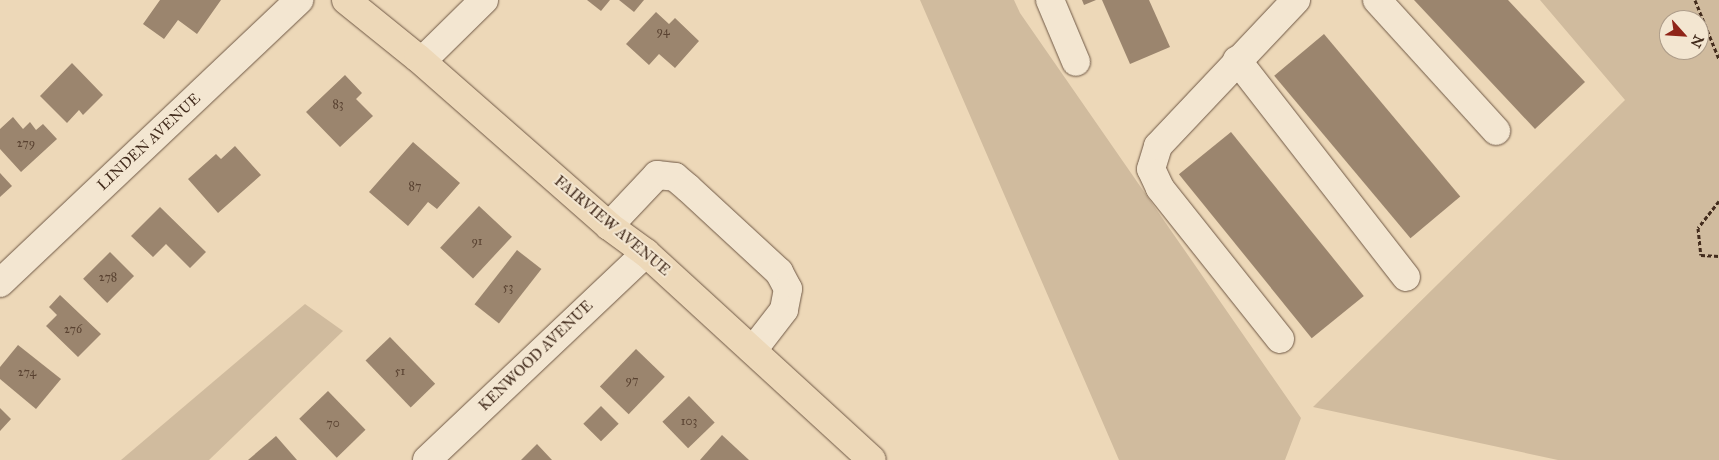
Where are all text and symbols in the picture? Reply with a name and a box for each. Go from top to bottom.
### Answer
north arrow [1659,10,1709,60]
house number: 94 [656,25,670,39]
text: N [1687,32,1707,50]
street label: LINDEN AVENUE [94,90,204,194]
house number: 83 [332,98,344,112]
house number: 279 [17,137,35,151]
street label: FAIRVIEW AVENUE [550,172,674,280]
house number: 87 [409,180,421,194]
house number: 91 [471,235,483,249]
house number: 278 [99,271,117,285]
house number: 53 [503,281,513,295]
street label: KENWOOD AVENUE [475,297,597,415]
house number: 276 [64,323,82,337]
house number: 51 [395,365,405,379]
house number: 274 [18,366,36,380]
house number: 97 [626,374,638,388]
house number: 103 [681,415,697,429]
house number: 70 [326,417,340,431]

